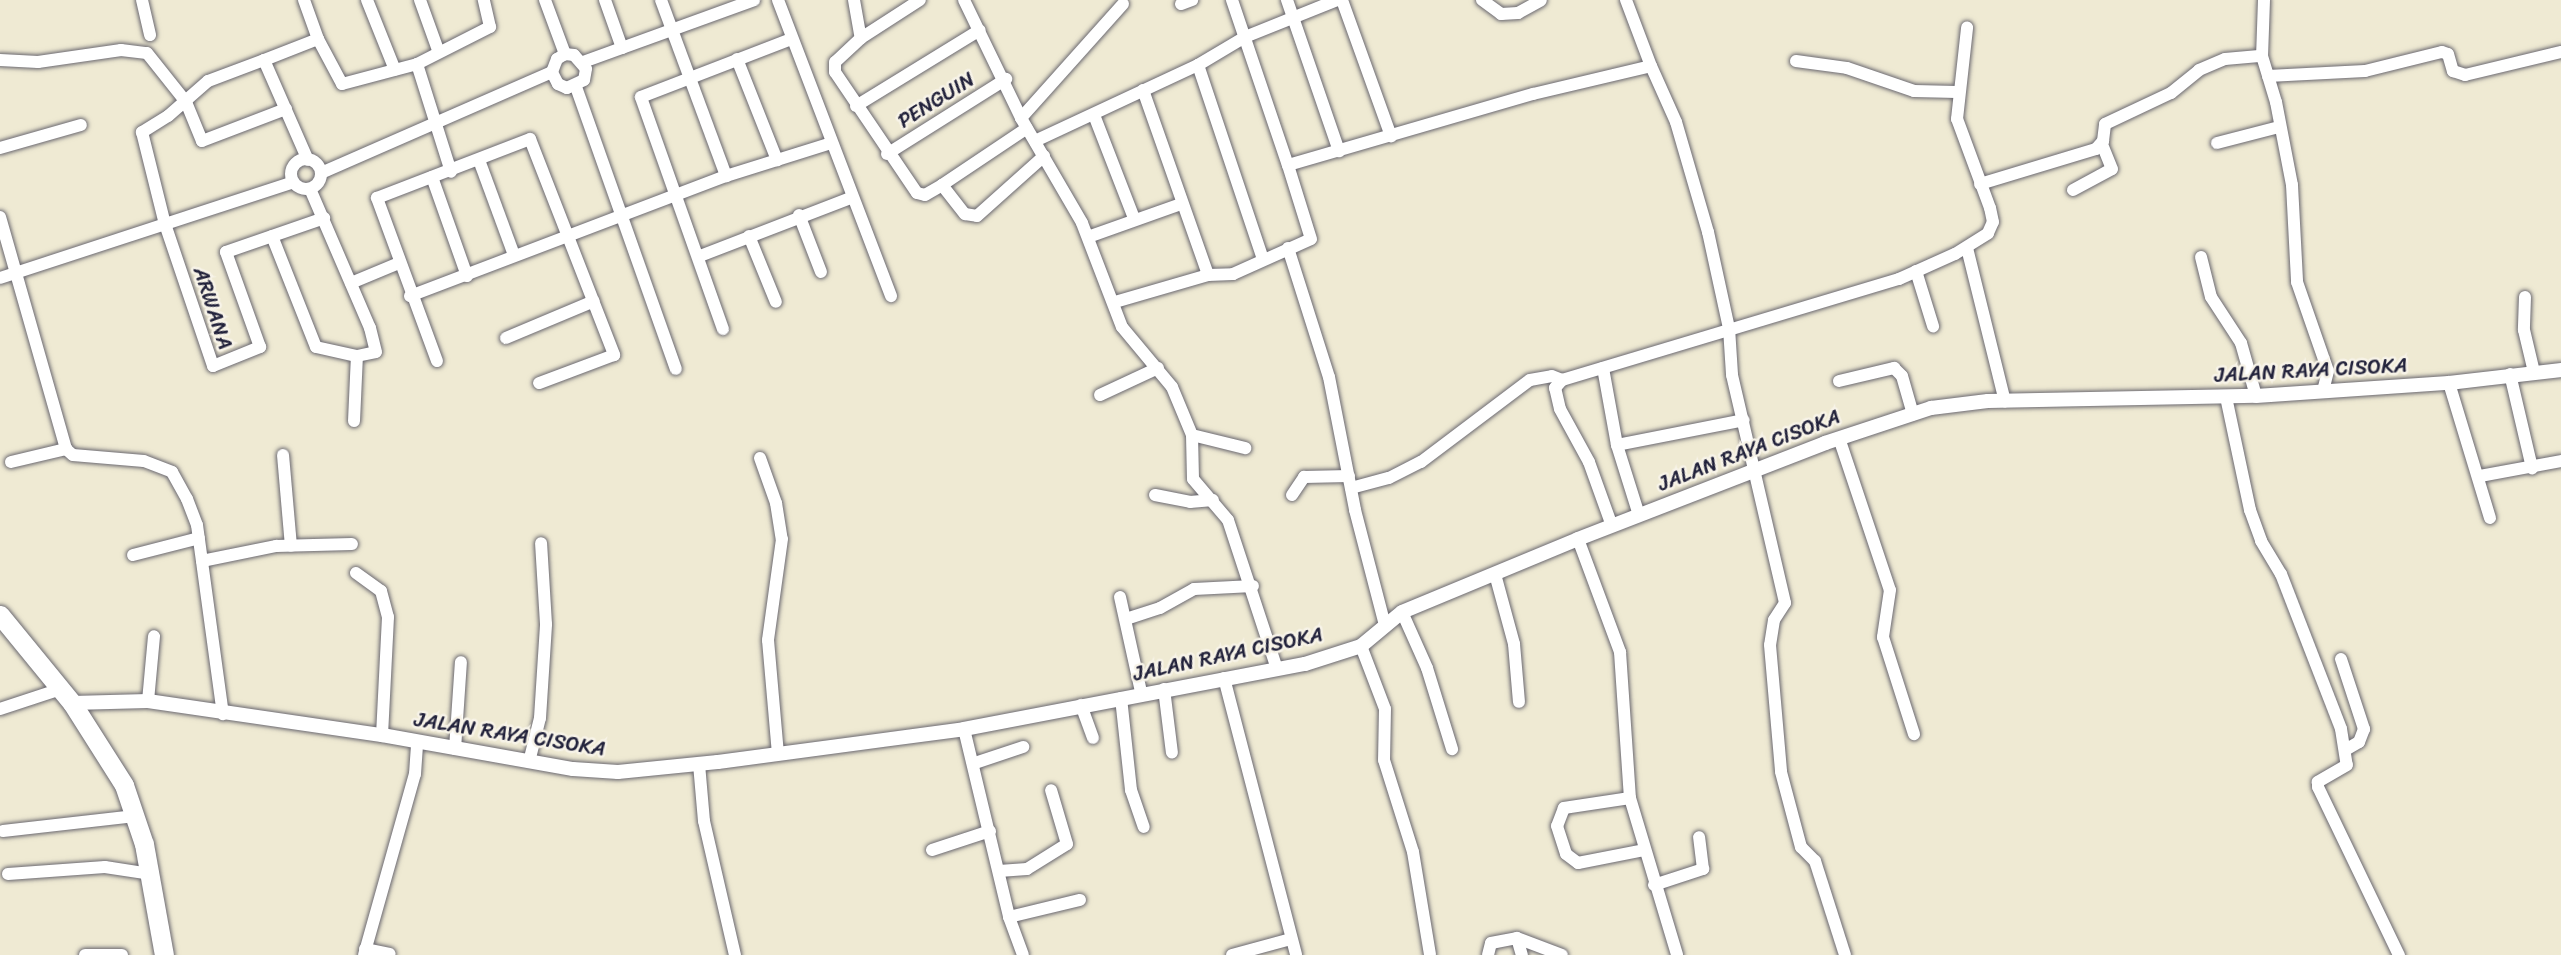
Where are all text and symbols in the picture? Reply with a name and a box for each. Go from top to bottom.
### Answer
street label: PENGUIN [893,67,979,133]
street label: ARWANA [188,264,238,352]
street label: JALAN RAYA CISOKA [2213,352,2409,388]
street label: JALAN RAYA CISOKA [1653,403,1845,497]
street label: JALAN RAYA CISOKA [1130,621,1326,687]
street label: JALAN RAYA CISOKA [412,706,608,762]

